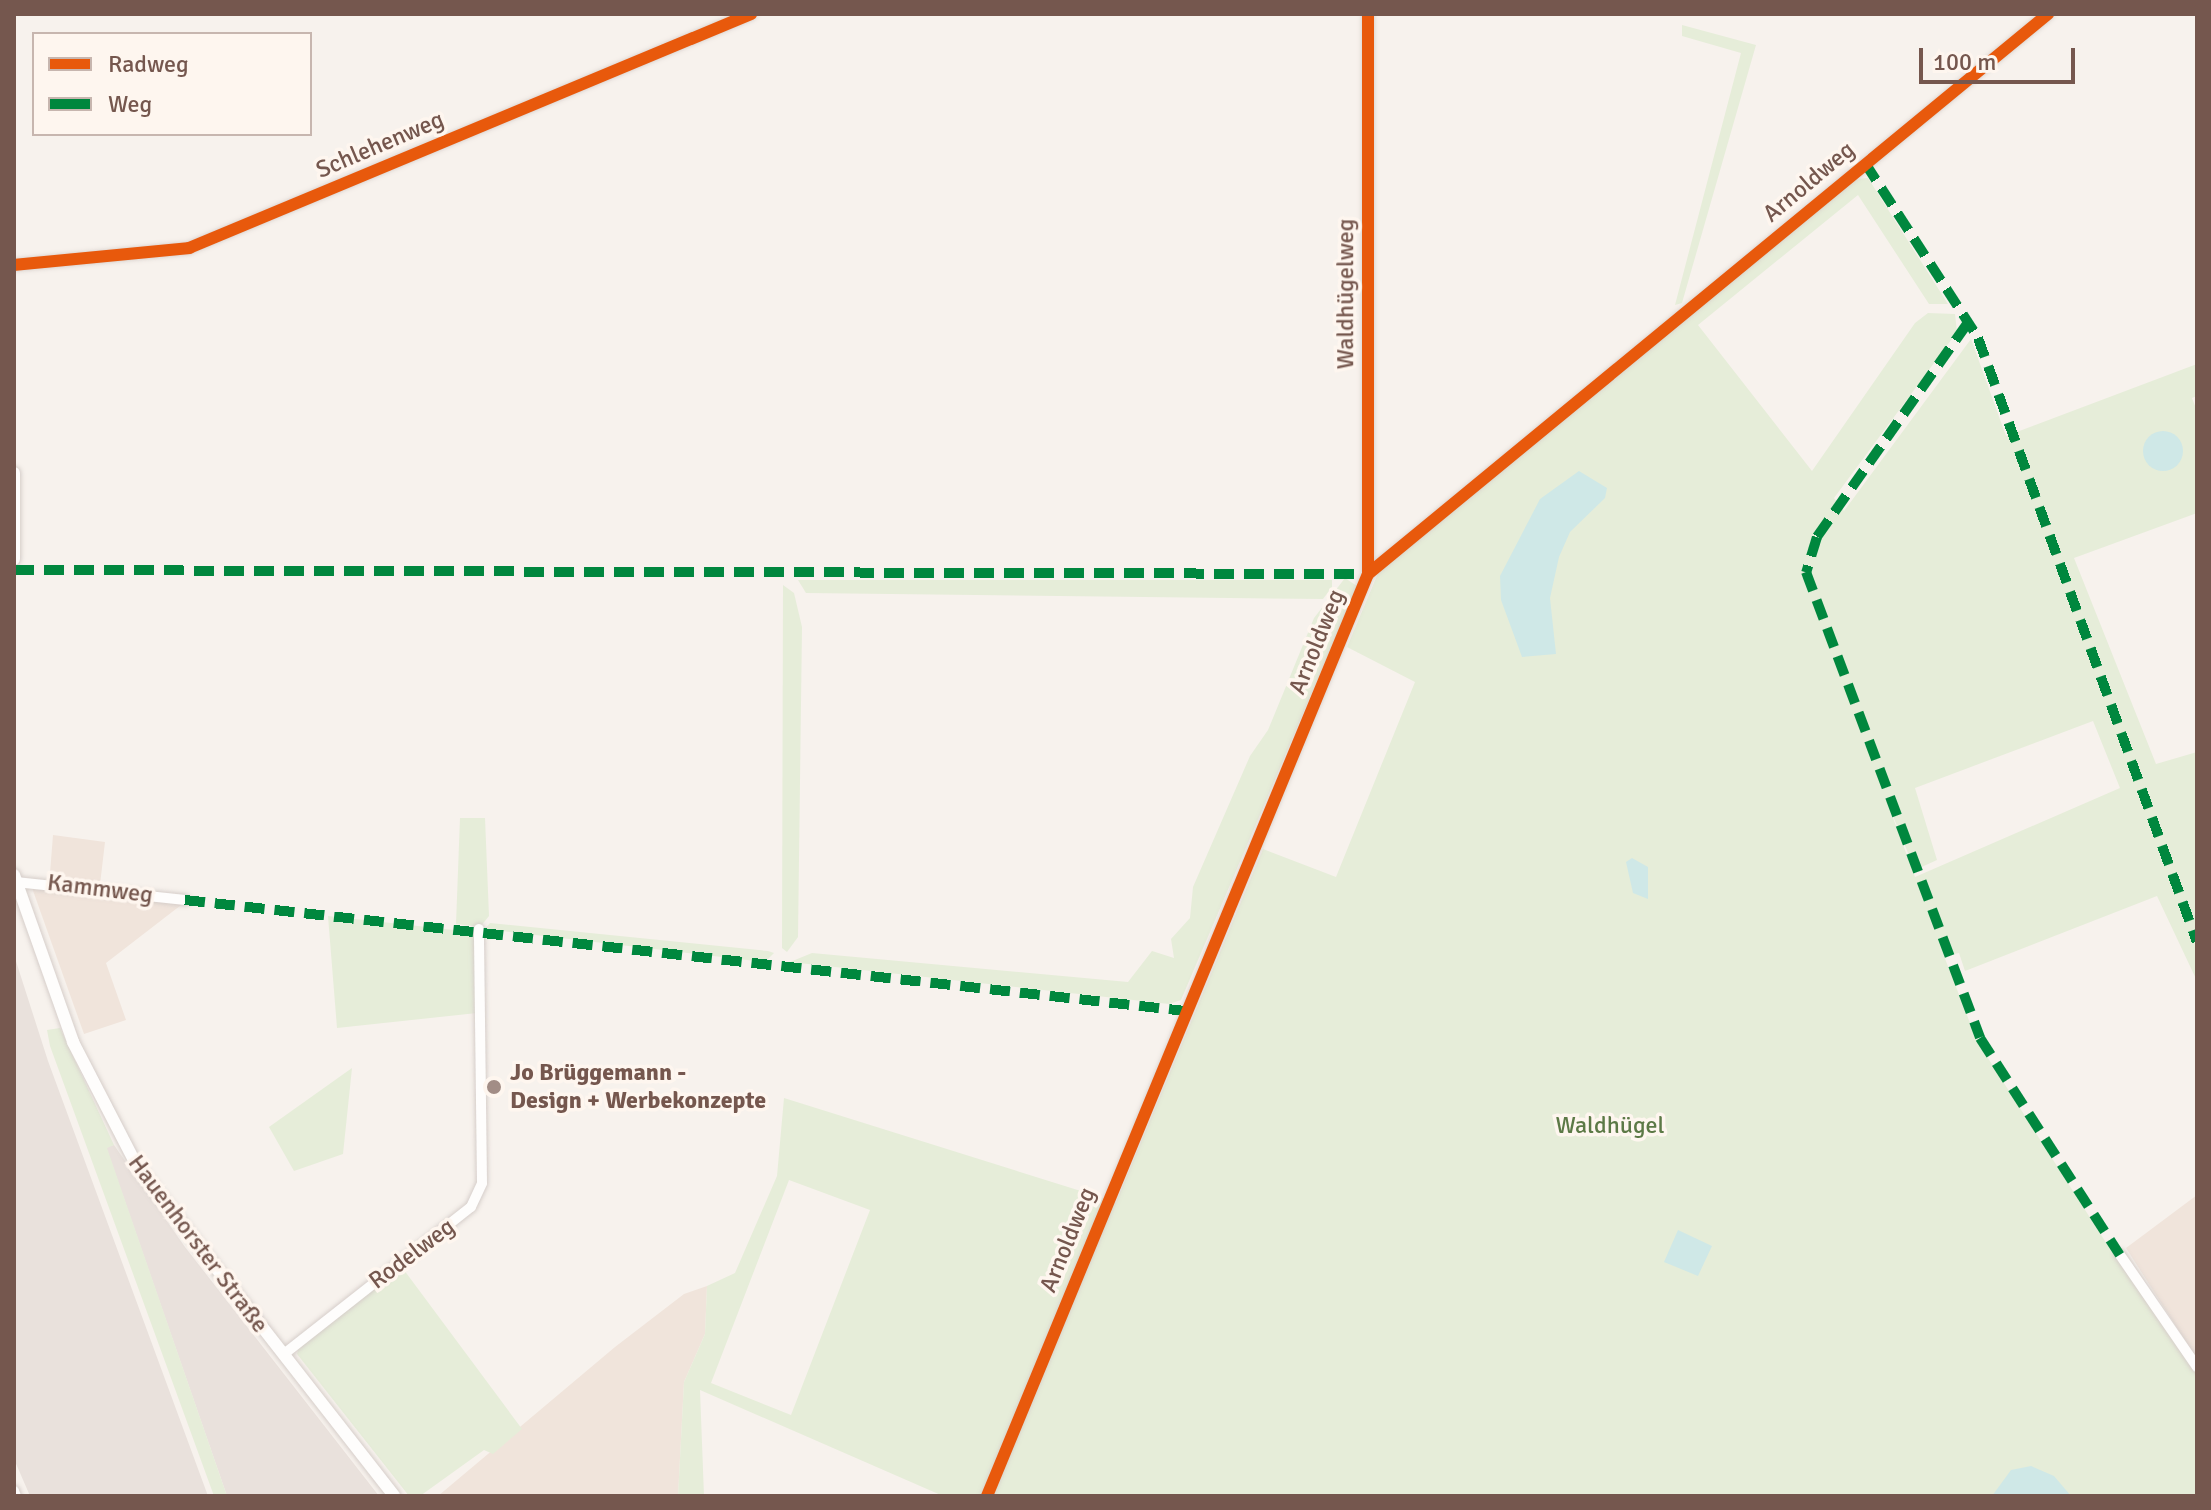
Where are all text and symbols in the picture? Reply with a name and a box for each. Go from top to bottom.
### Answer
legend [32,32,312,136]
scale bar [1923,32,2079,82]
text: 100 m [1933,47,1996,77]
text: Radweg [108,49,189,79]
text: Weg [108,89,152,119]
street label: Schlehenweg [312,105,448,185]
street label: Arnoldweg [1757,135,1861,229]
street label: Waldhügelweg [1332,219,1360,369]
street label: Arnoldweg [1283,585,1351,699]
street label: Kammweg [46,868,154,910]
place label: Jo Brüggemann - Design + Werbekonzepte [510,1059,766,1115]
marker: Jo Brüggemann - Design + Werbekonzepte [485,1078,503,1096]
park label: Waldhügel [1555,1112,1665,1140]
street label: Hauenhorster Straße [122,1149,274,1339]
street label: Arnoldweg [1034,1183,1102,1297]
street label: Rodelweg [363,1212,461,1296]

